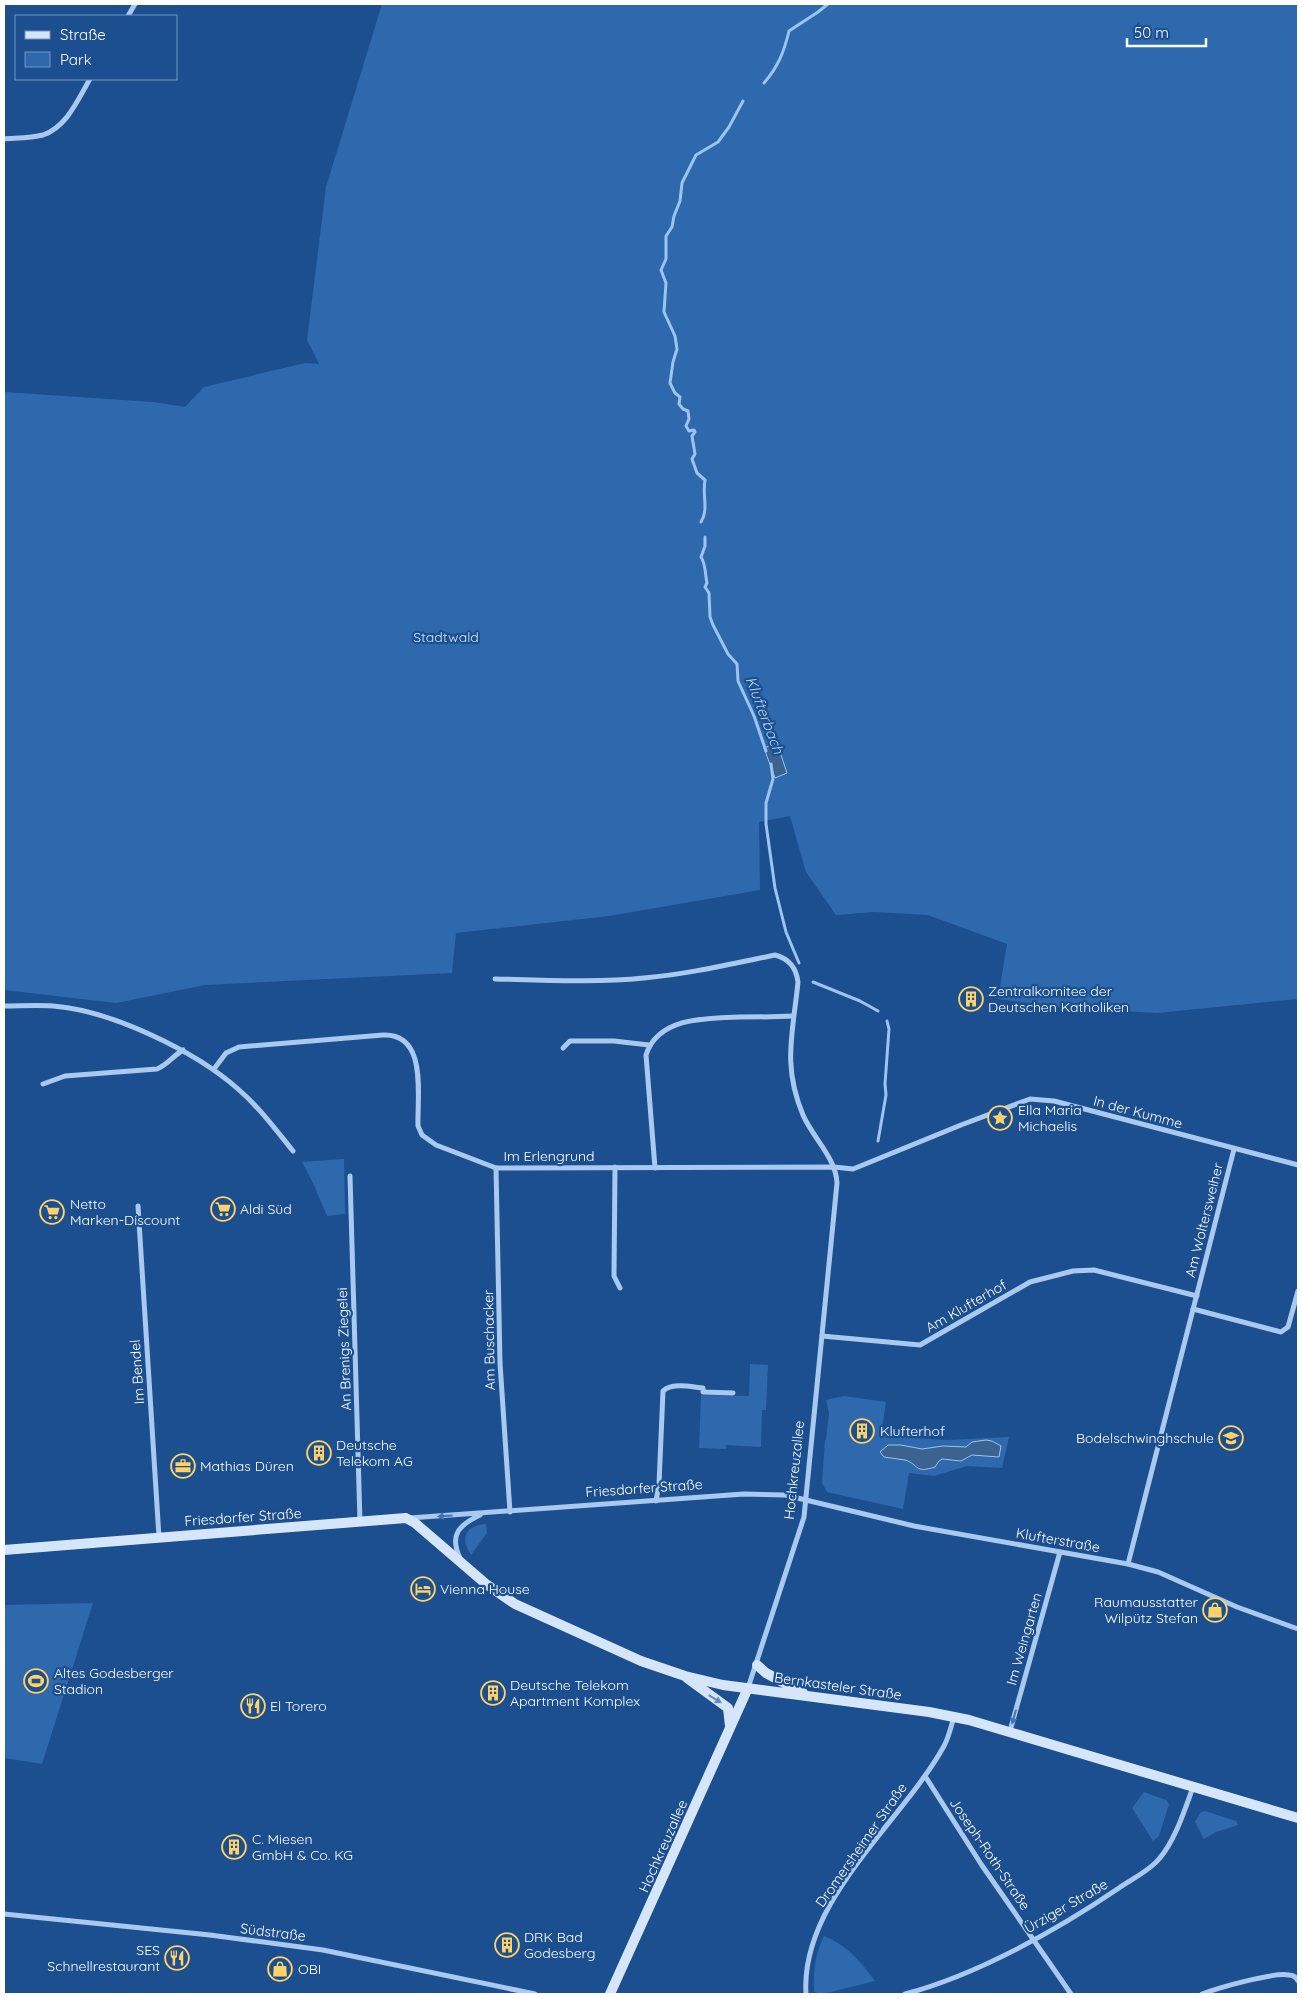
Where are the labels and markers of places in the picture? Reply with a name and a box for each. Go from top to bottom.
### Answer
place label: Zentralkomitee der Deutschen Katholiken [988,982,1129,1016]
building icon: Zentralkomitee der Deutschen Katholiken [958,986,984,1012]
place label: Ella Maria Michaelis [1018,1101,1082,1135]
place icon: Ella Maria Michaelis [987,1105,1013,1131]
place label: Netto Marken-Discount [70,1195,180,1229]
supermarket icon: Aldi Süd [210,1196,236,1222]
supermarket icon: Netto Marken-Discount [39,1199,65,1225]
place label: Aldi Süd [240,1200,292,1218]
building icon: Klufterhof [849,1418,875,1444]
place label: Klufterhof [880,1422,945,1440]
school or university icon: Bodelschwinghschule [1218,1425,1244,1451]
place label: Bodelschwinghschule [1076,1429,1214,1447]
place label: Deutsche Telekom AG [336,1436,413,1470]
building icon: Deutsche Telekom AG [306,1440,332,1466]
office icon: Mathias Düren [170,1453,196,1479]
place label: Mathias Düren [200,1457,294,1475]
hotel icon: Vienna House [410,1576,436,1602]
place label: Vienna House [440,1580,530,1598]
place label: Raumausstatter Wilpütz Stefan [1094,1593,1199,1627]
shop icon: Raumausstatter Wilpütz Stefan [1202,1597,1228,1623]
place label: Altes Godesberger Stadion [54,1664,174,1698]
sports icon: Altes Godesberger Stadion [23,1668,49,1694]
place label: Deutsche Telekom Apartment Komplex [510,1676,640,1710]
building icon: Deutsche Telekom Apartment Komplex [480,1680,506,1706]
restaurant icon: El Torero [240,1693,266,1719]
place label: El Torero [270,1697,327,1715]
place label: C. Miesen GmbH & Co. KG [252,1830,353,1864]
building icon: C. Miesen GmbH & Co. KG [221,1834,247,1860]
place label: DRK Bad Godesberg [524,1928,595,1962]
building icon: DRK Bad Godesberg [494,1932,520,1958]
place label: SES Schnellrestaurant [47,1941,160,1975]
restaurant icon: SES Schnellrestaurant [164,1945,190,1971]
shop icon: OBI [267,1956,293,1982]
place label: OBI [298,1960,321,1978]

